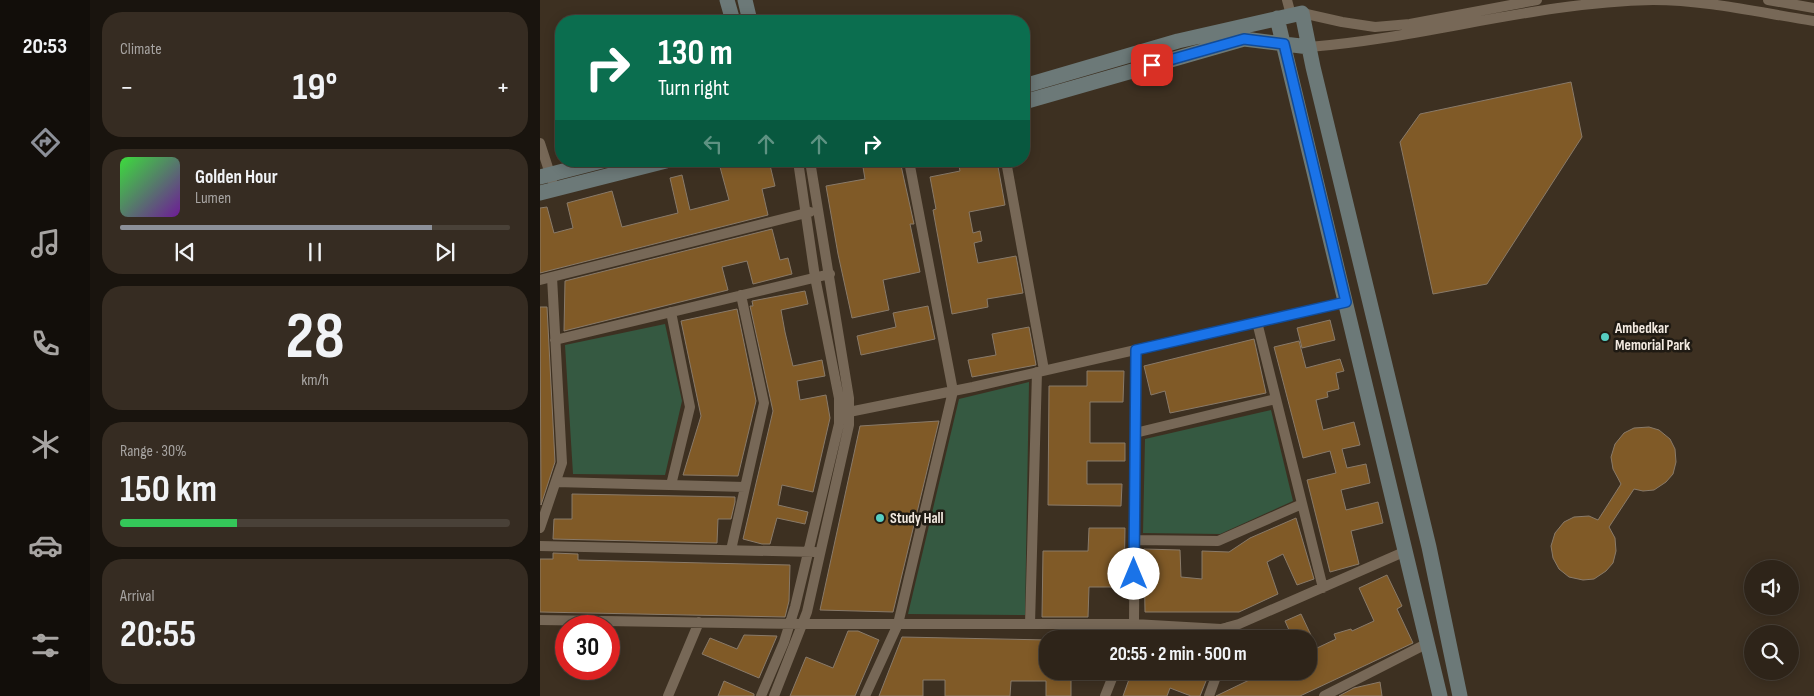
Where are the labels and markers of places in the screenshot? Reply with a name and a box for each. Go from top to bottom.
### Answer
pin [1131,44,1173,86]
place label: Ambedkar Memorial Park [1614,319,1691,355]
marker: Ambedkar Memorial Park [1599,331,1611,343]
place label: Study Hall [890,509,944,528]
marker: Study Hall [874,512,886,524]

